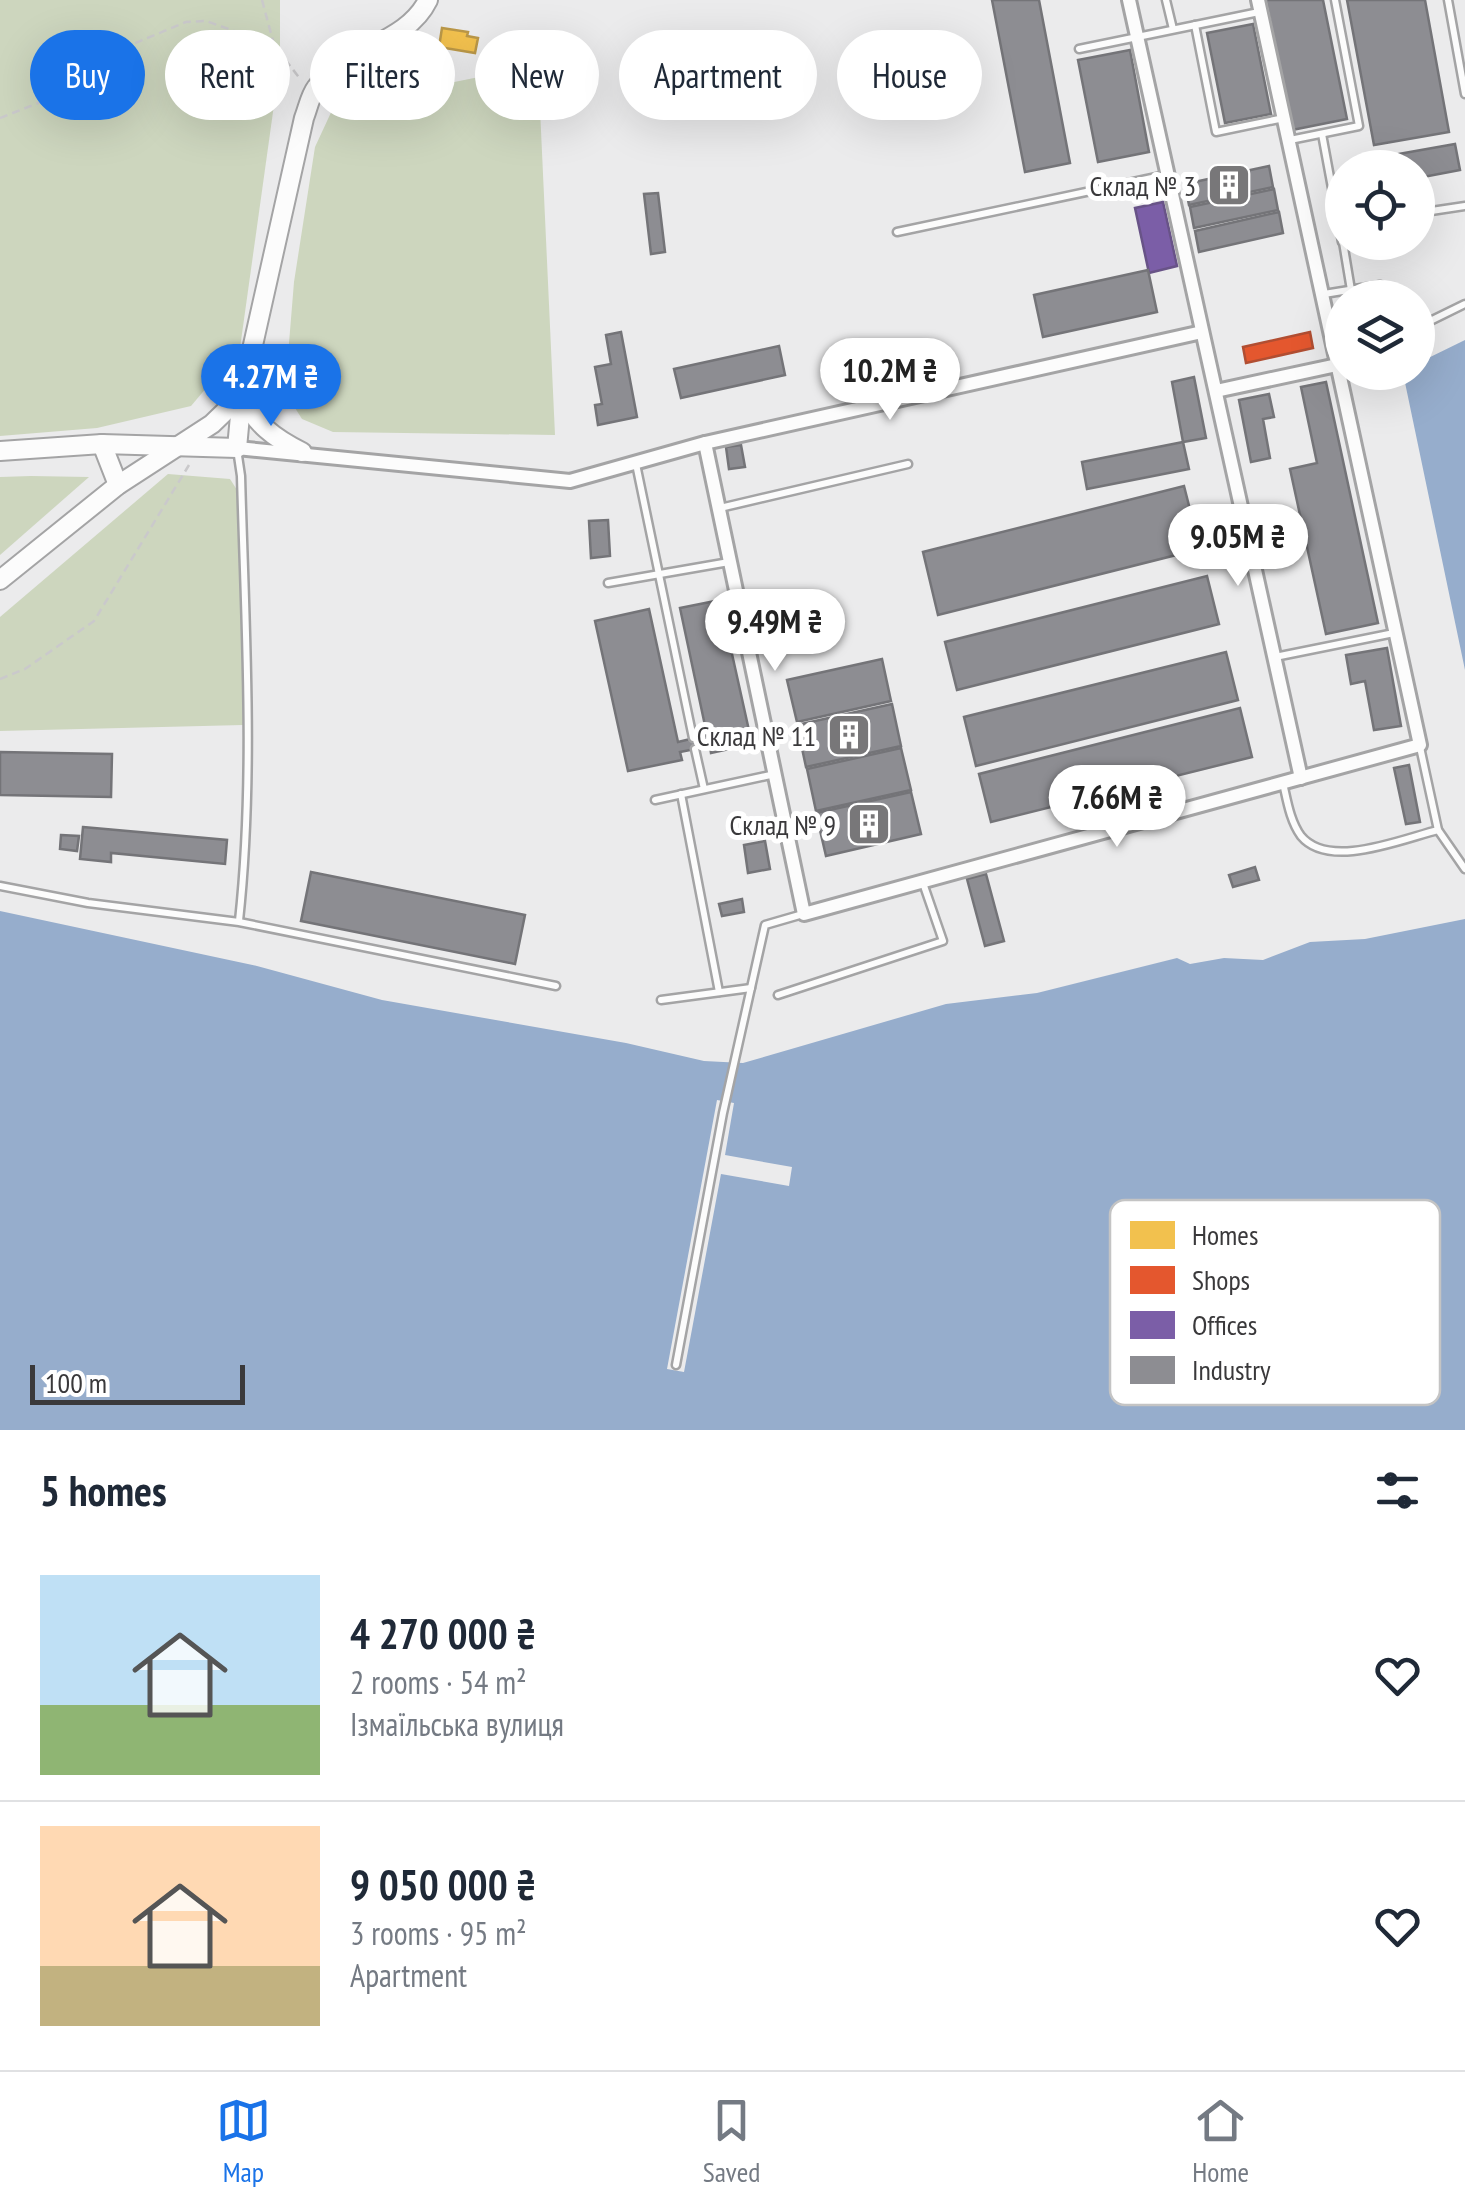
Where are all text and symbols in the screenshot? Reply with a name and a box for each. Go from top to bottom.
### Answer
chip: Buy [30,30,145,120]
chip: Rent [165,30,290,120]
chip: Filters [310,30,455,120]
chip: New [475,30,599,120]
chip: Apartment [619,30,817,120]
chip: House [837,30,982,120]
map controls [1325,150,1435,390]
button: locate [1325,150,1435,260]
building icon: Склад № 3 [1206,162,1252,208]
place label: Склад № 3 [1089,167,1196,204]
button: layers [1325,280,1435,390]
pin: 10.2M ₴ [798,338,982,423]
pin: 4.27M ₴ [179,344,363,429]
text: 10.2M ₴ [842,349,938,391]
text: 4.27M ₴ [223,355,319,397]
pin: 9.05M ₴ [1146,504,1330,589]
text: 9.05M ₴ [1190,515,1286,557]
pin: 9.49M ₴ [683,589,867,674]
text: 9.49M ₴ [727,600,823,642]
building icon: Склад № 11 [826,712,872,758]
place label: Склад № 11 [697,717,816,754]
pin: 7.66M ₴ [1025,765,1209,850]
text: 7.66M ₴ [1071,776,1163,818]
building icon: Склад № 9 [846,801,892,847]
place label: Склад № 9 [729,806,836,843]
legend [1110,1200,1440,1405]
text: Homes [1192,1216,1258,1253]
text: Shops [1192,1261,1250,1298]
text: Offices [1192,1306,1257,1343]
text: Industry [1192,1351,1271,1388]
scale bar [30,1360,245,1404]
text: 100 m [45,1364,107,1401]
text: 5 homes [40,1463,167,1518]
icon: filters [1370,1463,1425,1518]
text: 4 270 000 ₴ [350,1606,536,1661]
icon: home [120,1615,240,1735]
icon: heart [1370,1648,1425,1703]
text: 2 rooms · 54 m² [350,1661,527,1703]
text: Ізмаїльська вулиця [350,1703,564,1745]
text: 9 050 000 ₴ [350,1857,536,1912]
icon: home [120,1866,240,1986]
icon: heart [1370,1899,1425,1954]
text: 3 rooms · 95 m² [350,1912,527,1954]
text: Apartment [350,1954,467,1996]
tab: Map [216,2093,271,2190]
tab: Saved [703,2093,760,2190]
tab: Home [1192,2093,1249,2190]

